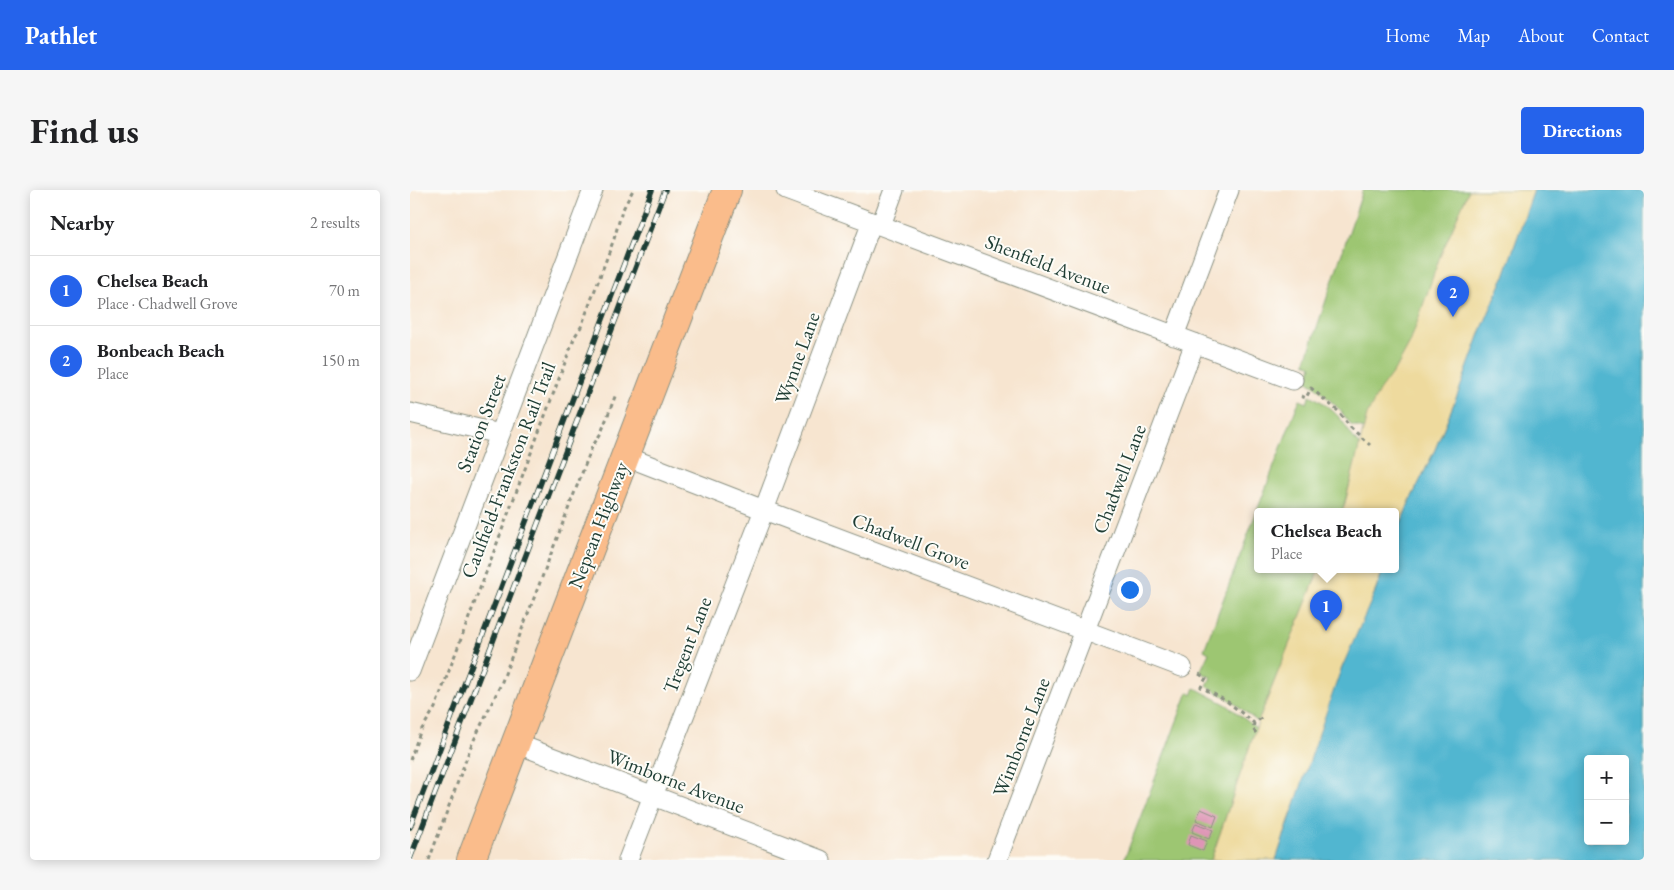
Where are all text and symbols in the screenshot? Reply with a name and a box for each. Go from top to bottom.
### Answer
text: Pathlet [25,20,97,51]
text: Home [1385,24,1430,47]
text: Map [1458,24,1490,47]
text: About [1518,24,1564,47]
text: Contact [1592,24,1649,47]
button: Directions [1521,107,1644,154]
text: Find us [30,108,139,153]
text: Nearby [50,209,114,236]
text: 2 results [310,212,360,233]
street label: Shenfield Avenue [982,228,1115,300]
text: Chelsea Beach [97,268,208,293]
pin: 2 [1437,276,1469,317]
text: 1 [62,280,70,301]
text: 70 m [329,280,360,301]
text: Place · Chadwell Grove [97,293,237,314]
street label: Wynne Lane [768,308,826,408]
text: Bonbeach Beach [97,338,225,363]
text: 2 [62,350,70,371]
text: 150 m [321,350,360,371]
street label: Caulfield-Frankston Rail Trail [455,358,561,582]
text: Place [97,363,129,384]
street label: Station Street [450,370,512,476]
street label: Chadwell Lane [1086,420,1152,537]
street label: Nepean Highway [562,458,634,592]
street label: Chadwell Grove [848,507,974,575]
popup [1254,508,1399,573]
text: Chelsea Beach [1271,518,1382,543]
text: Place [1271,543,1302,564]
your location [1117,577,1143,603]
pin: 1 [1310,590,1342,631]
street label: Tregent Lane [657,593,717,697]
street label: Wimborne Lane [986,674,1056,800]
street label: Wimborne Avenue [604,743,749,819]
map controls [1584,755,1629,845]
button: + [1584,755,1629,800]
button: − [1584,800,1629,845]

